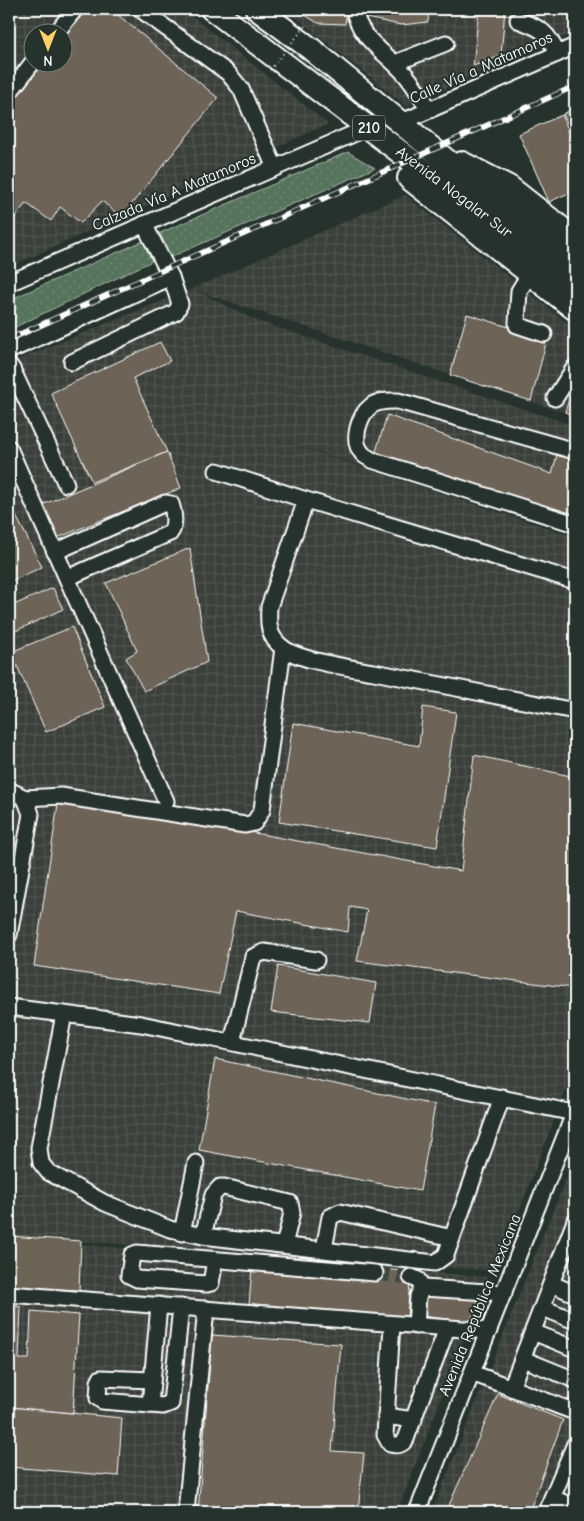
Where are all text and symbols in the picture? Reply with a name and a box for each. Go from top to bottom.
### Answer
north arrow [22,22,72,72]
street label: Calle Vía a Matamoros [407,28,556,108]
text: N [43,52,53,69]
road number: 210 [353,116,385,140]
street label: Avenida Nogalar Sur [392,142,516,242]
street label: Calzada Vía A Matamoros [90,149,259,235]
street label: Avenida República Mexicana [435,1211,525,1399]

